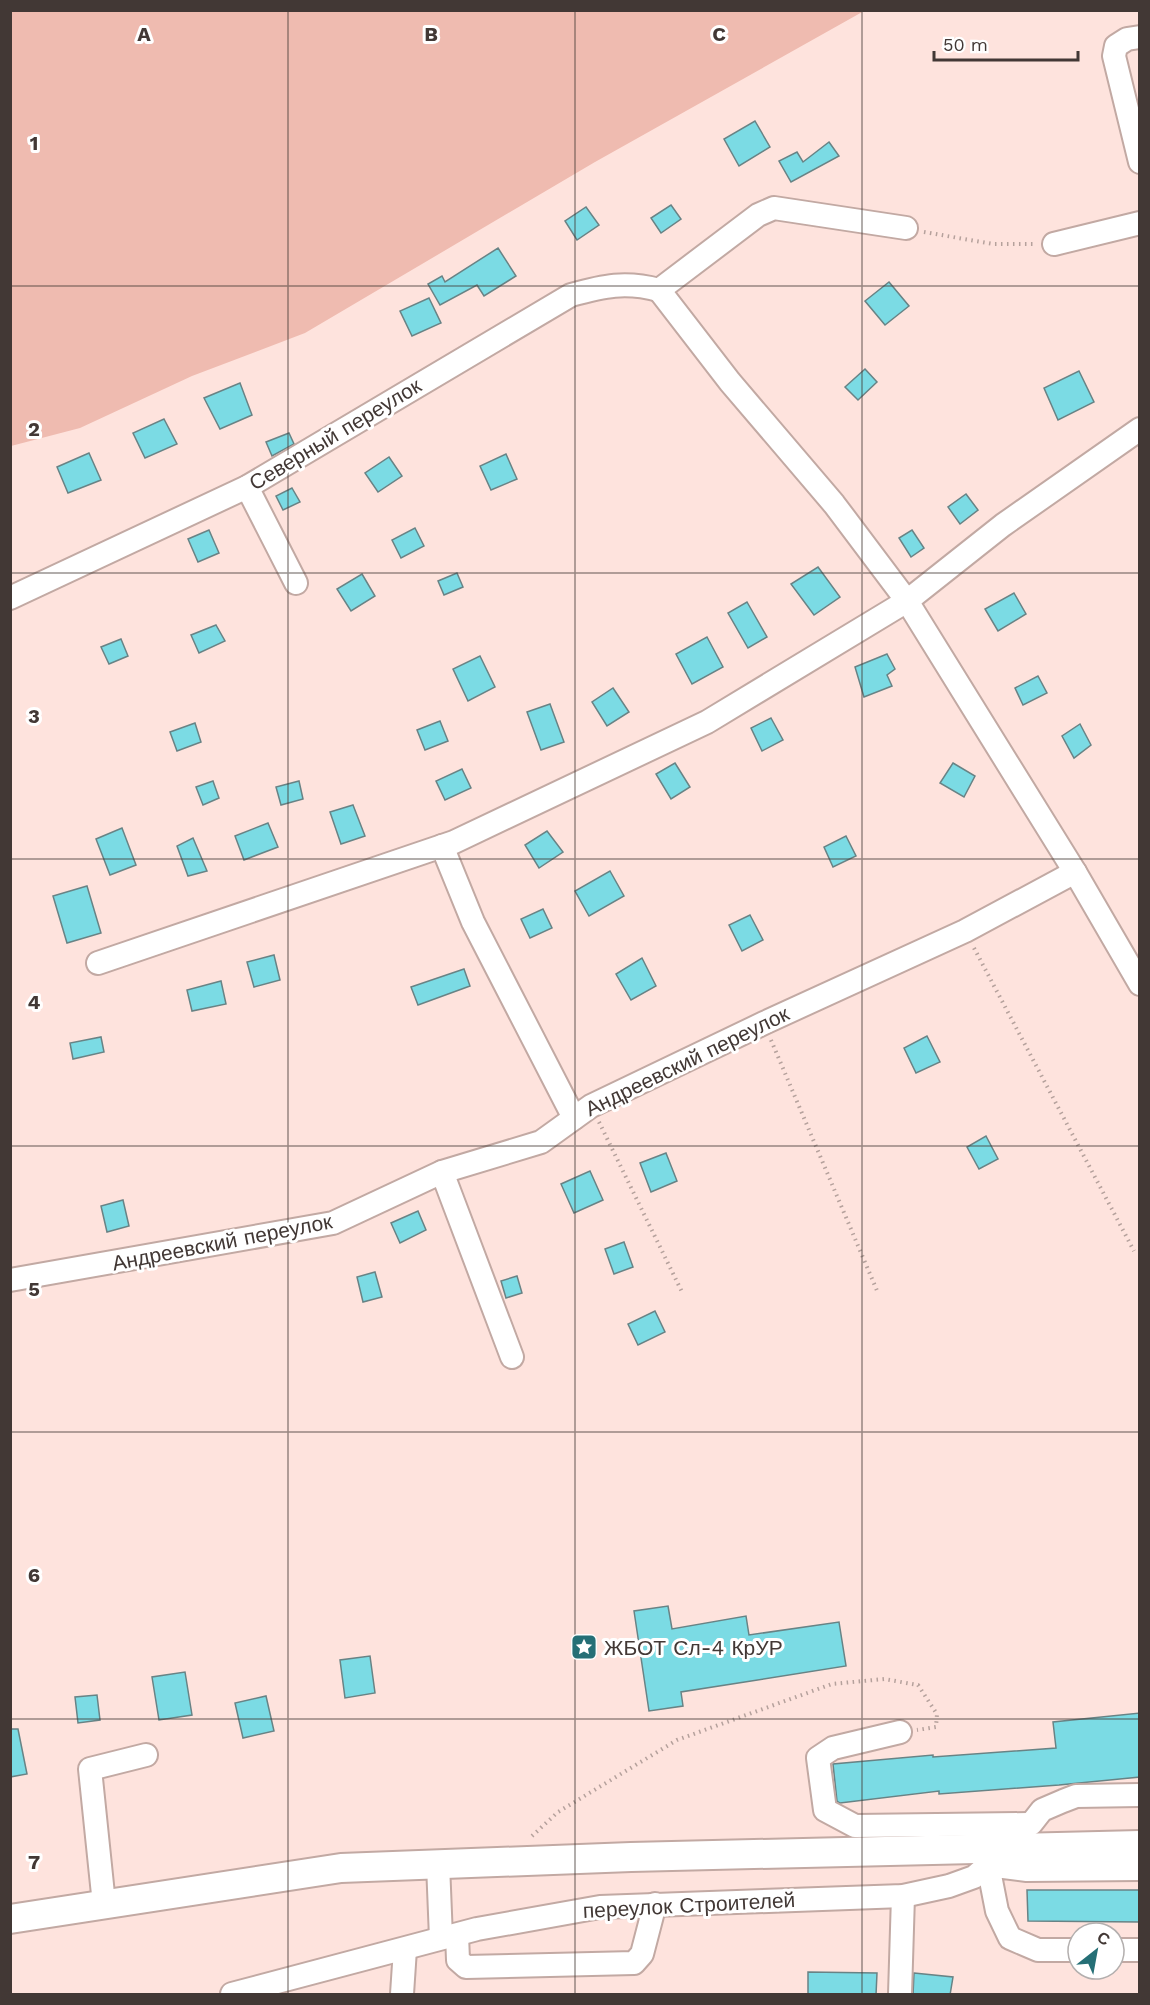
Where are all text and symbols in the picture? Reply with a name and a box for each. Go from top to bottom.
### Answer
text: A [137,22,151,46]
text: B [424,22,438,46]
text: C [712,22,726,46]
scale bar [934,24,1078,62]
text: 50 m [943,34,988,55]
text: 1 [30,131,38,155]
street label: Северный переулок [244,372,426,495]
text: 2 [28,417,40,441]
text: 3 [28,704,40,728]
text: 4 [28,990,41,1014]
street label: Андреевский переулок [581,1000,794,1121]
street label: Андреевский переулок [110,1208,335,1276]
text: 5 [28,1277,40,1301]
text: 6 [28,1563,40,1587]
place icon: ЖБОТ Сл-4 КрУР [569,1632,599,1662]
place label: ЖБОТ Сл-4 КрУР [604,1635,783,1660]
text: 7 [28,1850,40,1874]
street label: переулок Строителей [582,1887,796,1923]
north arrow [1066,1921,1126,1981]
text: С [1094,1927,1114,1950]

